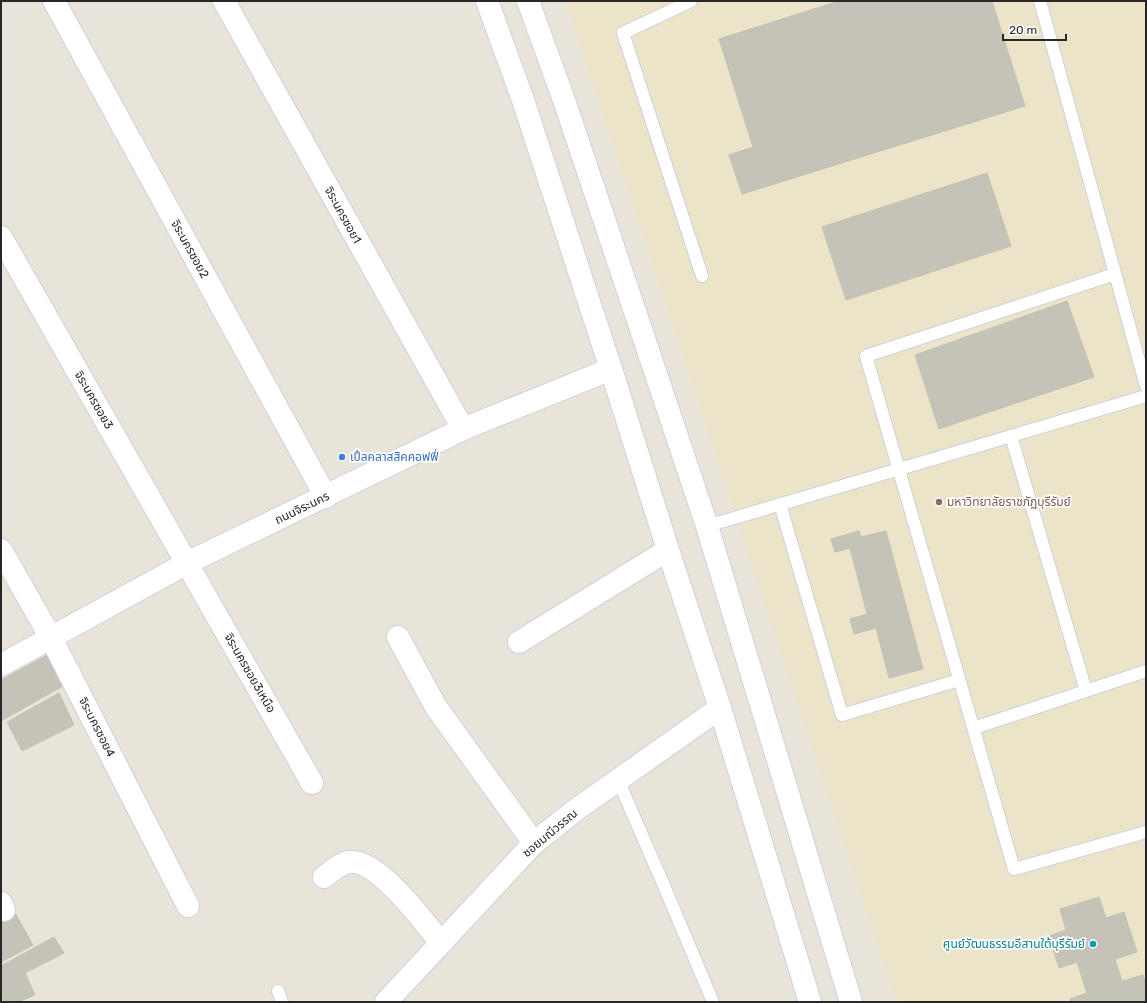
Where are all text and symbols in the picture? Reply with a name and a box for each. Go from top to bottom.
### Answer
scale bar [1003,16,1066,42]
text: 20 m [1009,23,1037,37]
street label: จิระนครซอย1 [321,184,364,246]
street label: จิระนครซอย2 [168,217,212,281]
street label: จิระนครซอย3 [71,368,116,432]
place label: เปิ้ลคลาสสิคคอฟฟี่ [350,448,438,464]
marker: เปิ้ลคลาสสิคคอฟฟี่ [337,452,347,462]
street label: ถนนจิระนคร [273,489,332,527]
place label: มหาวิทยาลัยราชภัฏบุรีรัมย์ [947,495,1071,509]
marker: มหาวิทยาลัยราชภัฏบุรีรัมย์ [934,497,944,507]
street label: จิระนครซอย3เหนือ [221,630,279,715]
street label: จิระนครซอย4 [76,694,118,760]
street label: ซอยมณีวรรณ [520,806,580,860]
place label: ศูนย์วัฒนธรรมอีสานใต้บุรีรัมย์ [943,937,1085,951]
marker: ศูนย์วัฒนธรรมอีสานใต้บุรีรัมย์ [1088,939,1098,949]

